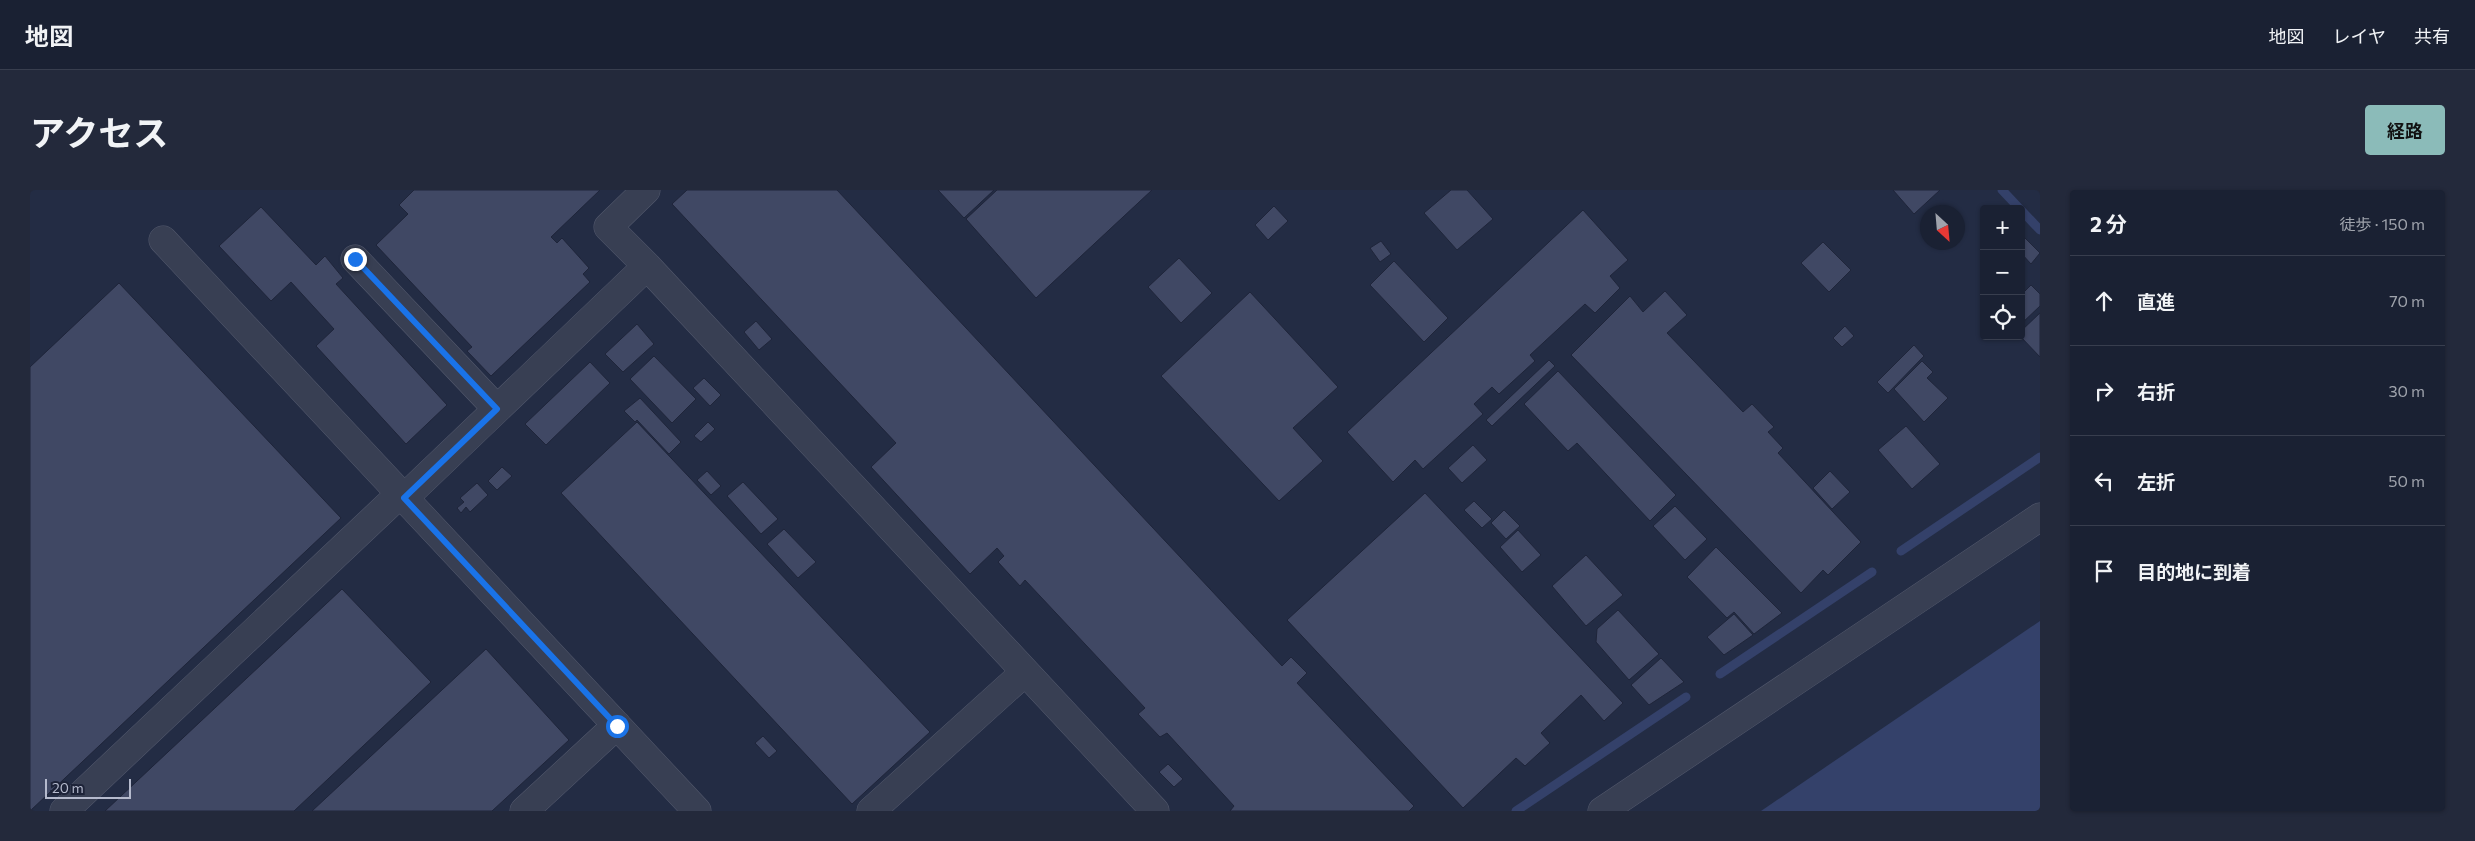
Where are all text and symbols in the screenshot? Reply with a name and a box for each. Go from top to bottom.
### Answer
text: 地図 [25,21,73,50]
text: 地図 [2269,25,2305,47]
text: レイヤ [2333,25,2386,47]
text: 共有 [2414,25,2450,47]
button: 経路 [2365,105,2445,155]
text: アクセス [30,110,168,153]
north arrow [1920,205,1965,250]
map controls [1980,205,2025,340]
button: + [1980,205,2025,250]
text: 2 分 [2090,211,2127,236]
text: 徒歩 · 150 m [2340,214,2425,233]
route end [344,248,367,271]
button: − [1980,250,2025,295]
icon: ahead [2090,287,2118,315]
text: 直進 [2137,290,2175,313]
text: 70 m [2389,291,2425,310]
button: locate [1980,295,2025,340]
icon: right [2090,377,2118,405]
text: 右折 [2137,380,2175,403]
text: 30 m [2388,381,2425,400]
icon: left [2090,467,2118,495]
text: 左折 [2137,470,2175,493]
text: 50 m [2388,471,2425,490]
icon: arrive [2090,557,2118,585]
text: 目的地に到着 [2137,560,2251,583]
route start [606,715,629,738]
scale bar [45,776,131,799]
text: 20 m [52,779,84,796]

